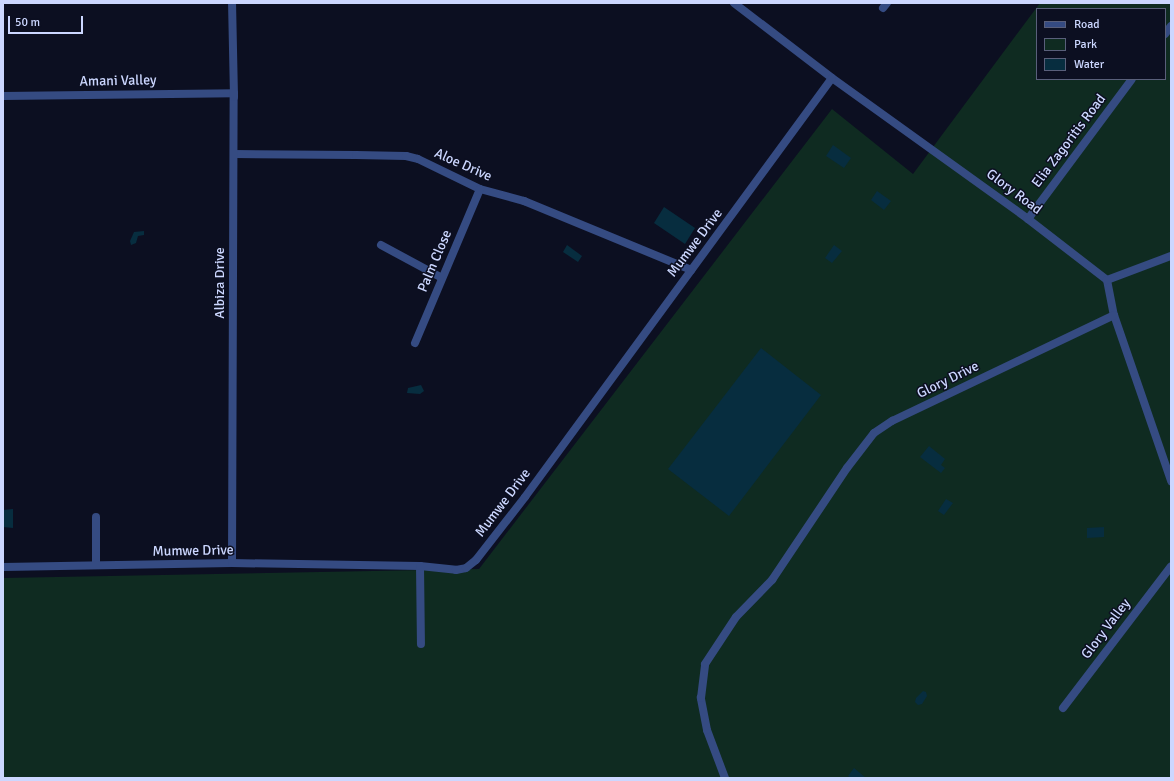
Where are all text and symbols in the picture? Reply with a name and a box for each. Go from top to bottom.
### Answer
scale bar [10,8,85,34]
legend [1036,8,1166,80]
text: 50 m [15,15,40,30]
text: Road [1074,17,1100,32]
text: Park [1074,37,1097,52]
text: Water [1074,57,1104,72]
street label: Amani Valley [79,72,157,90]
street label: Elia Zagoritis Road [1028,91,1110,191]
street label: Aloe Drive [432,145,494,185]
street label: Glory Road [983,166,1045,218]
street label: Mumwe Drive [664,206,726,280]
street label: Palm Close [414,227,456,295]
street label: Albiza Drive [212,247,228,319]
street label: Glory Drive [914,358,982,402]
street label: Mumwe Drive [472,466,534,540]
street label: Mumwe Drive [152,542,234,560]
street label: Glory Valley [1078,595,1134,663]

